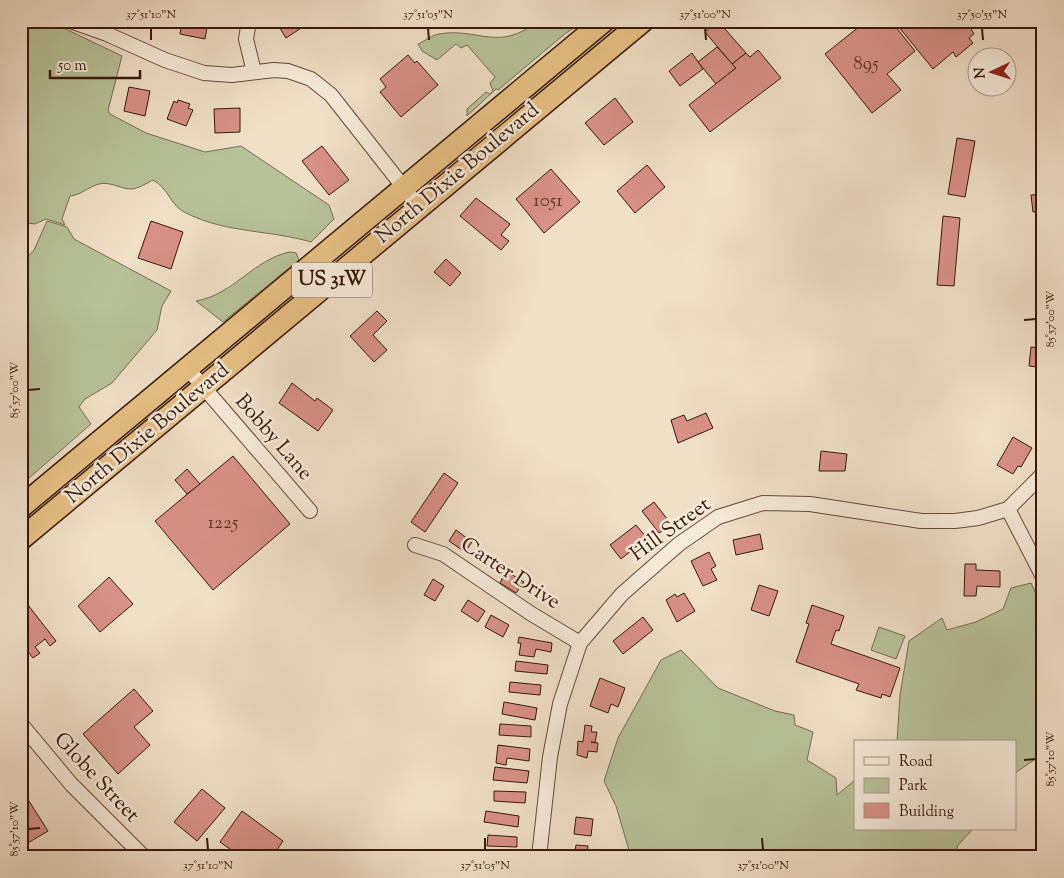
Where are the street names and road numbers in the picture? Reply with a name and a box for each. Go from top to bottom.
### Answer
street label: North Dixie Boulevard [369,96,547,252]
road number: US 31W [292,262,372,298]
street label: North Dixie Boulevard [59,356,237,512]
street label: Bobby Lane [227,388,319,488]
street label: Hill Street [625,491,717,569]
street label: Carter Drive [454,530,566,618]
street label: Globe Street [46,726,146,830]

